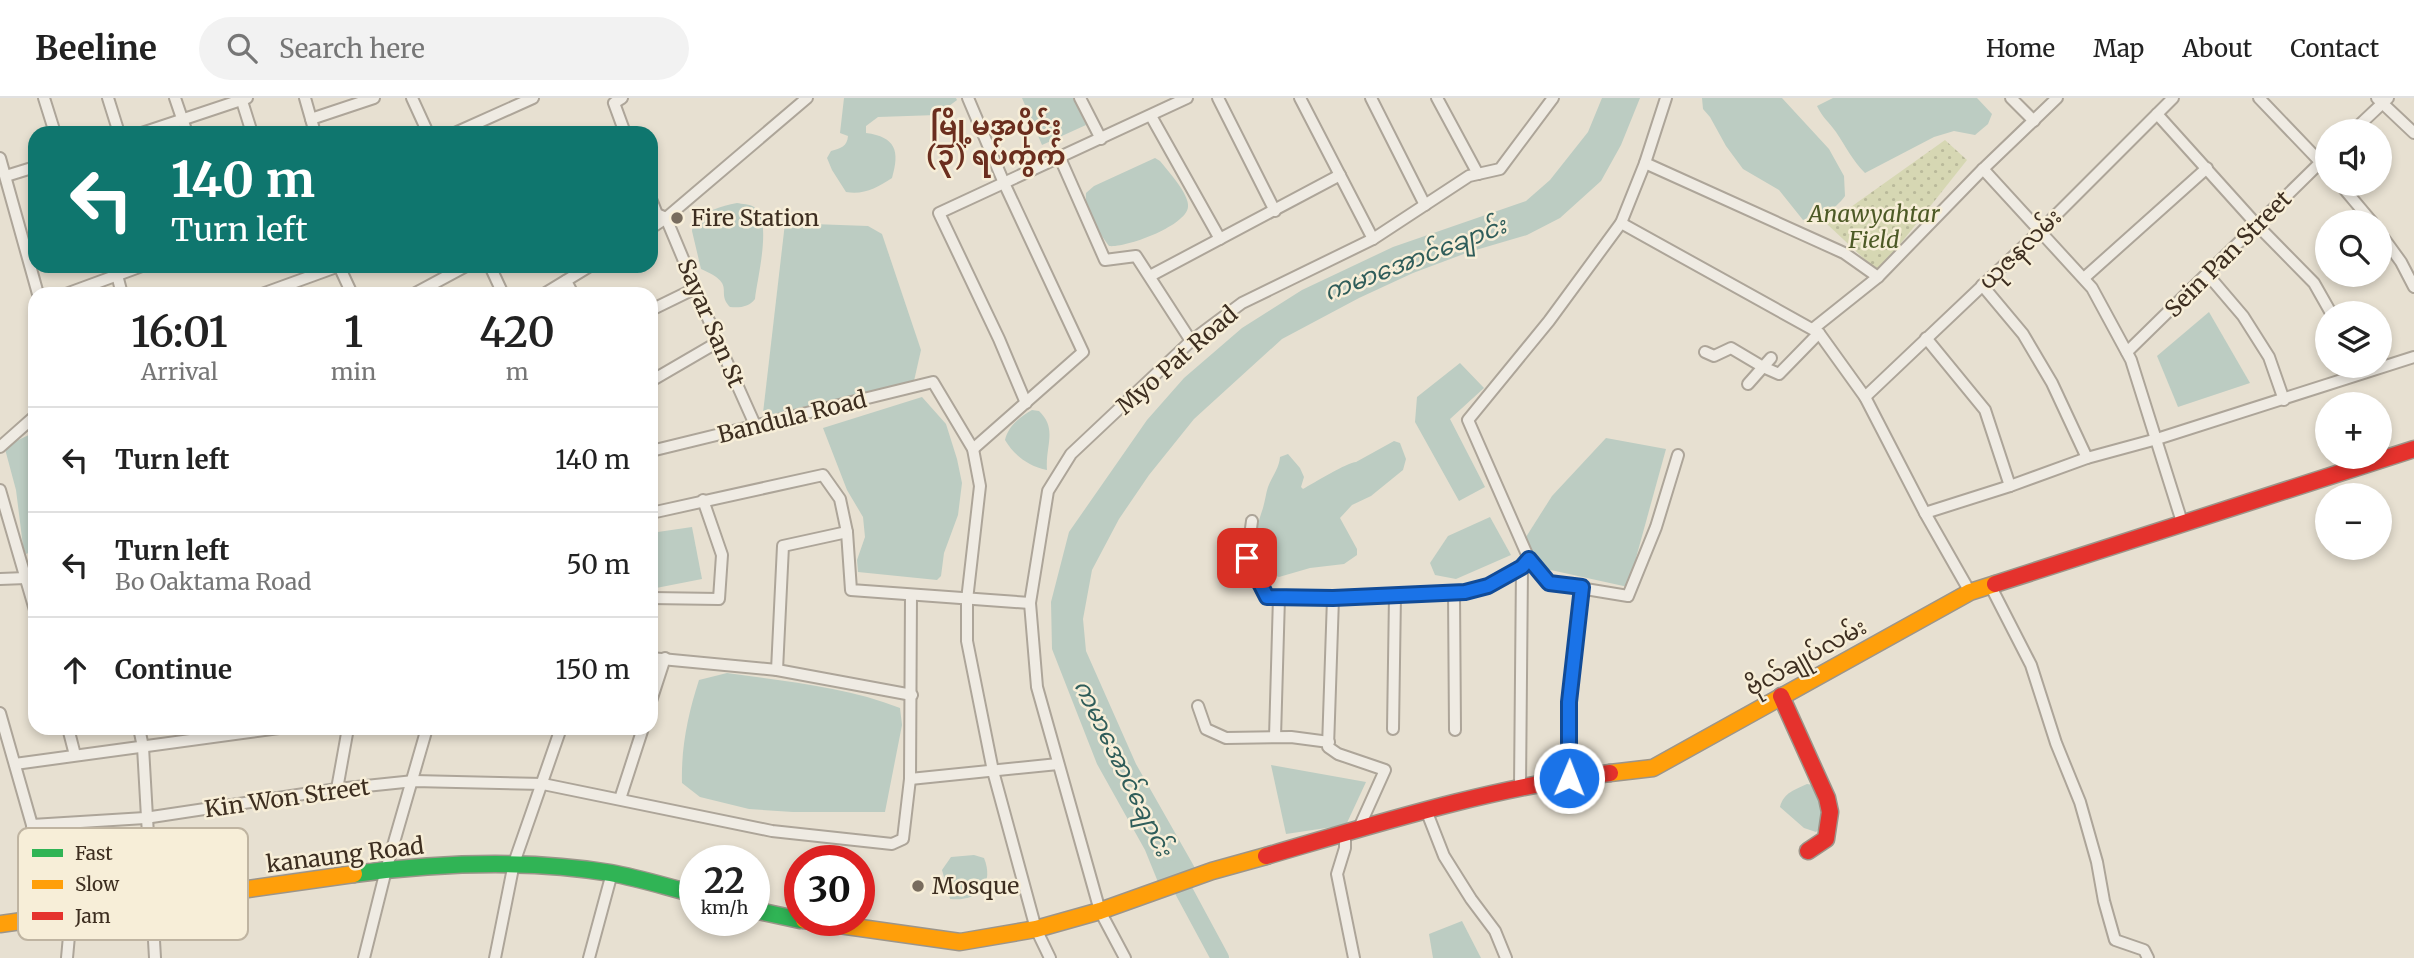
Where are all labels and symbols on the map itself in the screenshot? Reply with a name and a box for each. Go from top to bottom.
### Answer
district label: မြို့မအပိုင်း (၃) ရပ်ကွက် [926,107,1066,178]
street label: Sein Pan Street [2158,184,2297,323]
park label: Anawyahtar Field [1806,199,1940,254]
street label: ယုဇနလမ်း [1971,201,2071,299]
place label: Fire Station [691,203,819,232]
water label: ကမာအောင်ချောင်း [1319,208,1514,312]
marker: Fire Station [669,210,685,226]
street label: Sayar San St [671,254,752,391]
street label: Myo Pat Road [1110,299,1243,420]
street label: Bandula Road [714,384,870,449]
pin [1217,528,1277,588]
street label: ဗိုလ်ချုပ်လမ်း [1740,611,1874,706]
water label: ကမာအောင်ချောင်း [1063,674,1181,865]
position arrow [1532,741,1606,815]
street label: Kin Won Street [202,772,371,823]
legend [18,828,248,940]
street label: kanaung Road [264,830,426,879]
text: Fast [75,841,113,865]
speed limit sign: 30 [784,845,875,936]
place label: Mosque [932,871,1019,900]
text: Slow [75,872,120,896]
marker: Mosque [910,878,926,894]
text: Jam [74,904,111,928]

